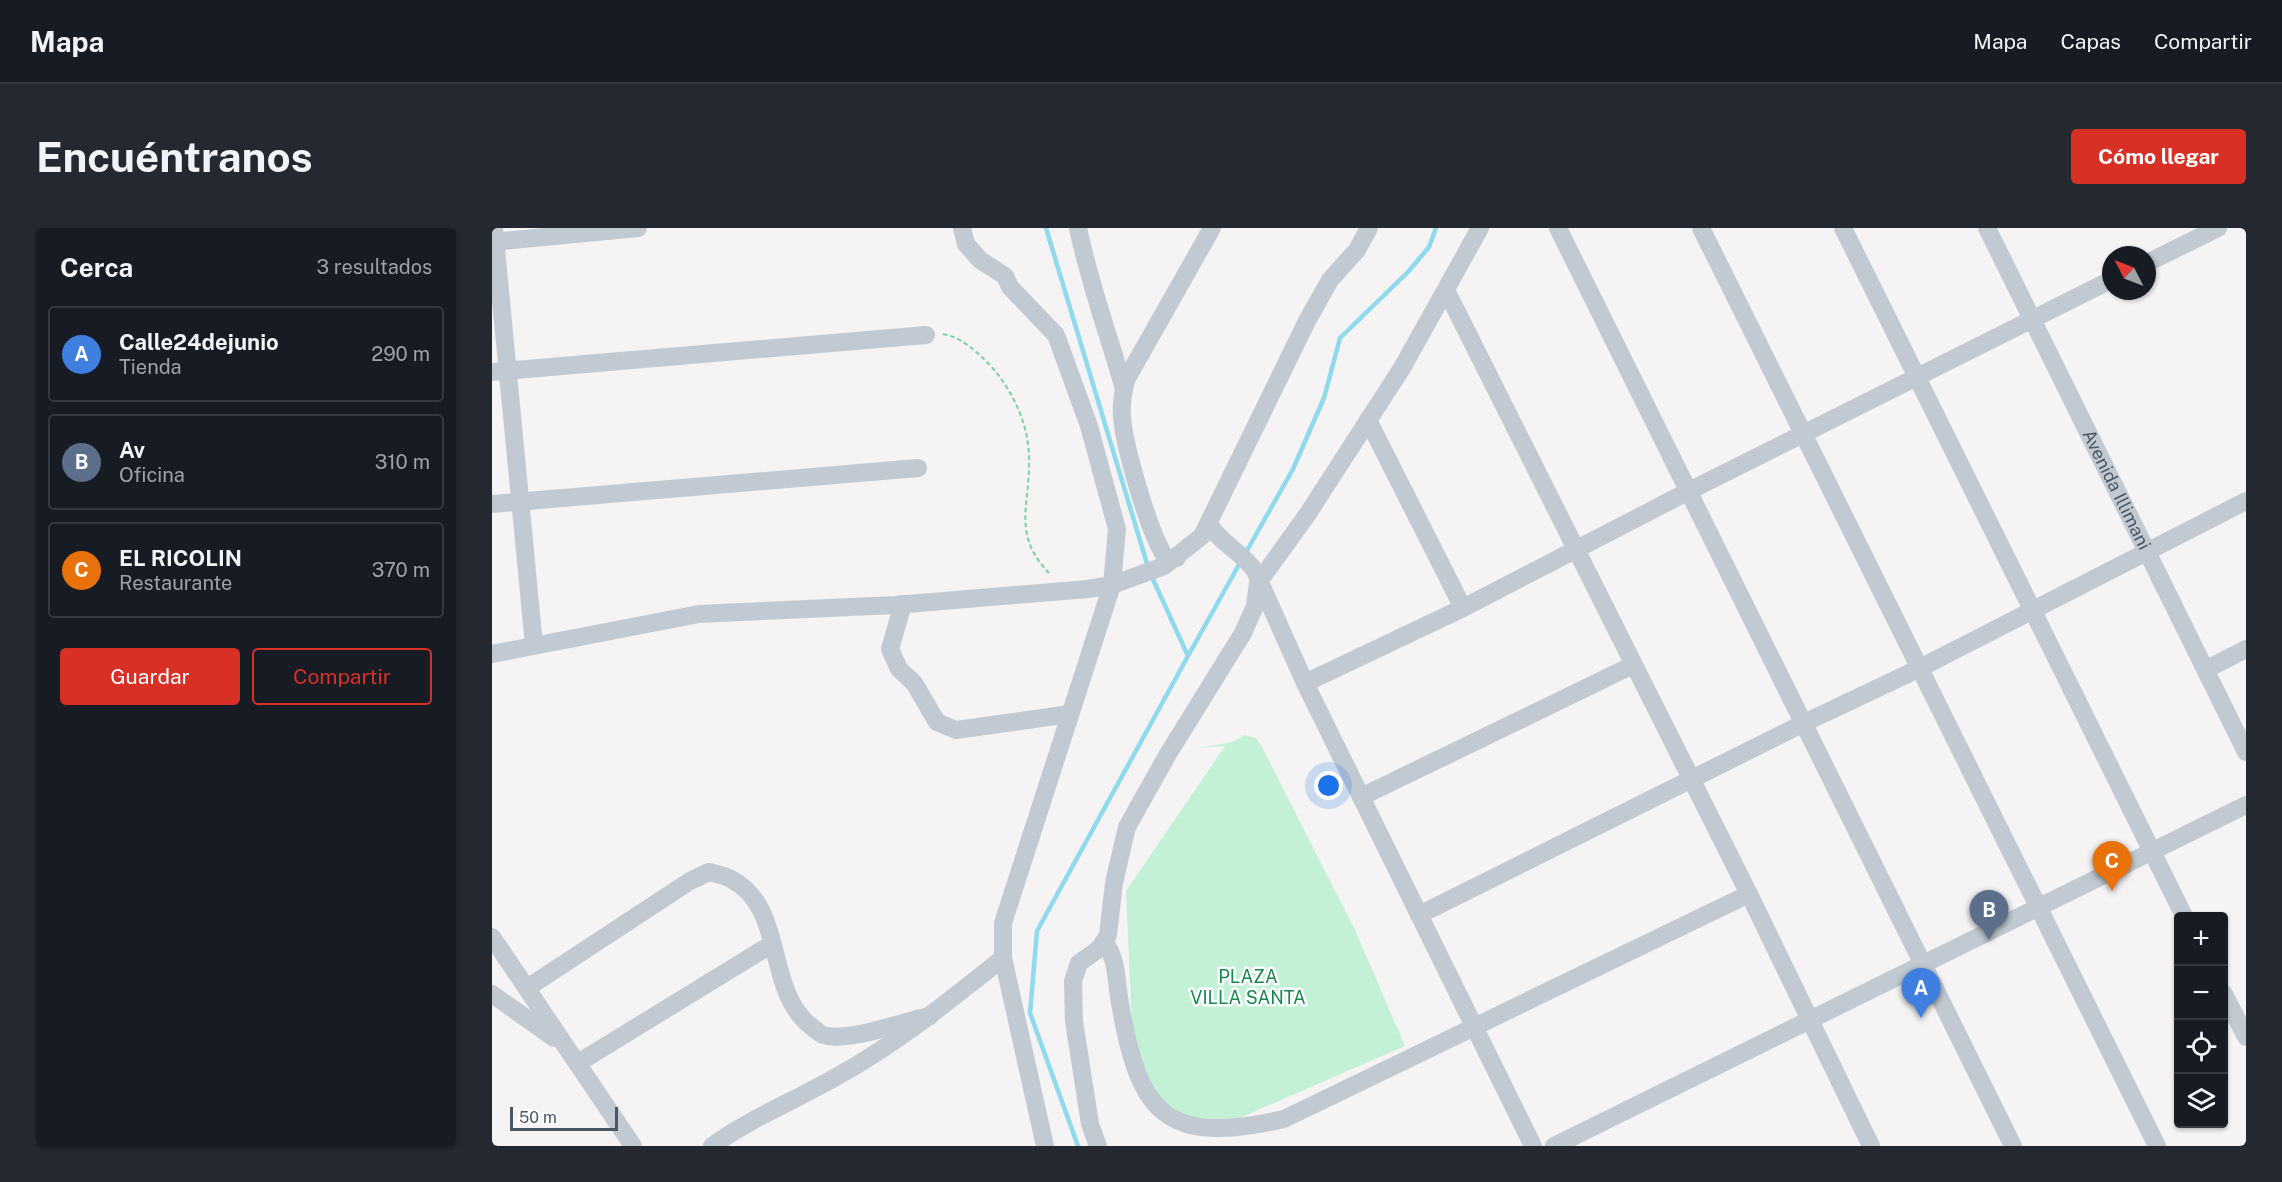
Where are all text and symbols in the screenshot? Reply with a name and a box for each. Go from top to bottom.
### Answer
text: Mapa [30,25,104,58]
text: Mapa [1973,29,2027,54]
text: Capas [2060,29,2121,54]
text: Compartir [2154,29,2252,54]
button: Cómo llegar [2071,129,2246,184]
text: Encuéntranos [36,132,313,181]
north arrow [2102,246,2156,300]
text: Cerca [60,252,133,283]
text: 3 resultados [316,255,432,279]
text: Calle24dejunio [119,329,279,355]
text: A [74,342,89,366]
text: 290 m [371,342,430,366]
text: Tienda [119,355,182,379]
street label: Avenida Illimani [2078,426,2155,553]
text: Av [119,437,145,463]
text: B [75,450,88,474]
text: 310 m [375,450,430,474]
text: Oficina [119,463,185,487]
text: EL RICOLIN [119,545,242,571]
text: C [74,558,89,582]
text: 370 m [372,558,430,582]
text: Restaurante [119,571,232,595]
button: Guardar [60,648,240,705]
button: Compartir [252,648,432,705]
your location [1314,771,1343,800]
pin: C [2092,842,2132,891]
pin: B [1970,890,2008,940]
map controls [2174,912,2228,1128]
button: + [2174,912,2228,966]
park label: PLAZA VILLA SANTA [1190,966,1306,1008]
button: − [2174,966,2228,1020]
pin: A [1902,968,1940,1018]
button: locate [2174,1020,2228,1074]
button: layers [2174,1074,2228,1128]
scale bar [510,1104,618,1132]
text: 50 m [519,1108,557,1127]

